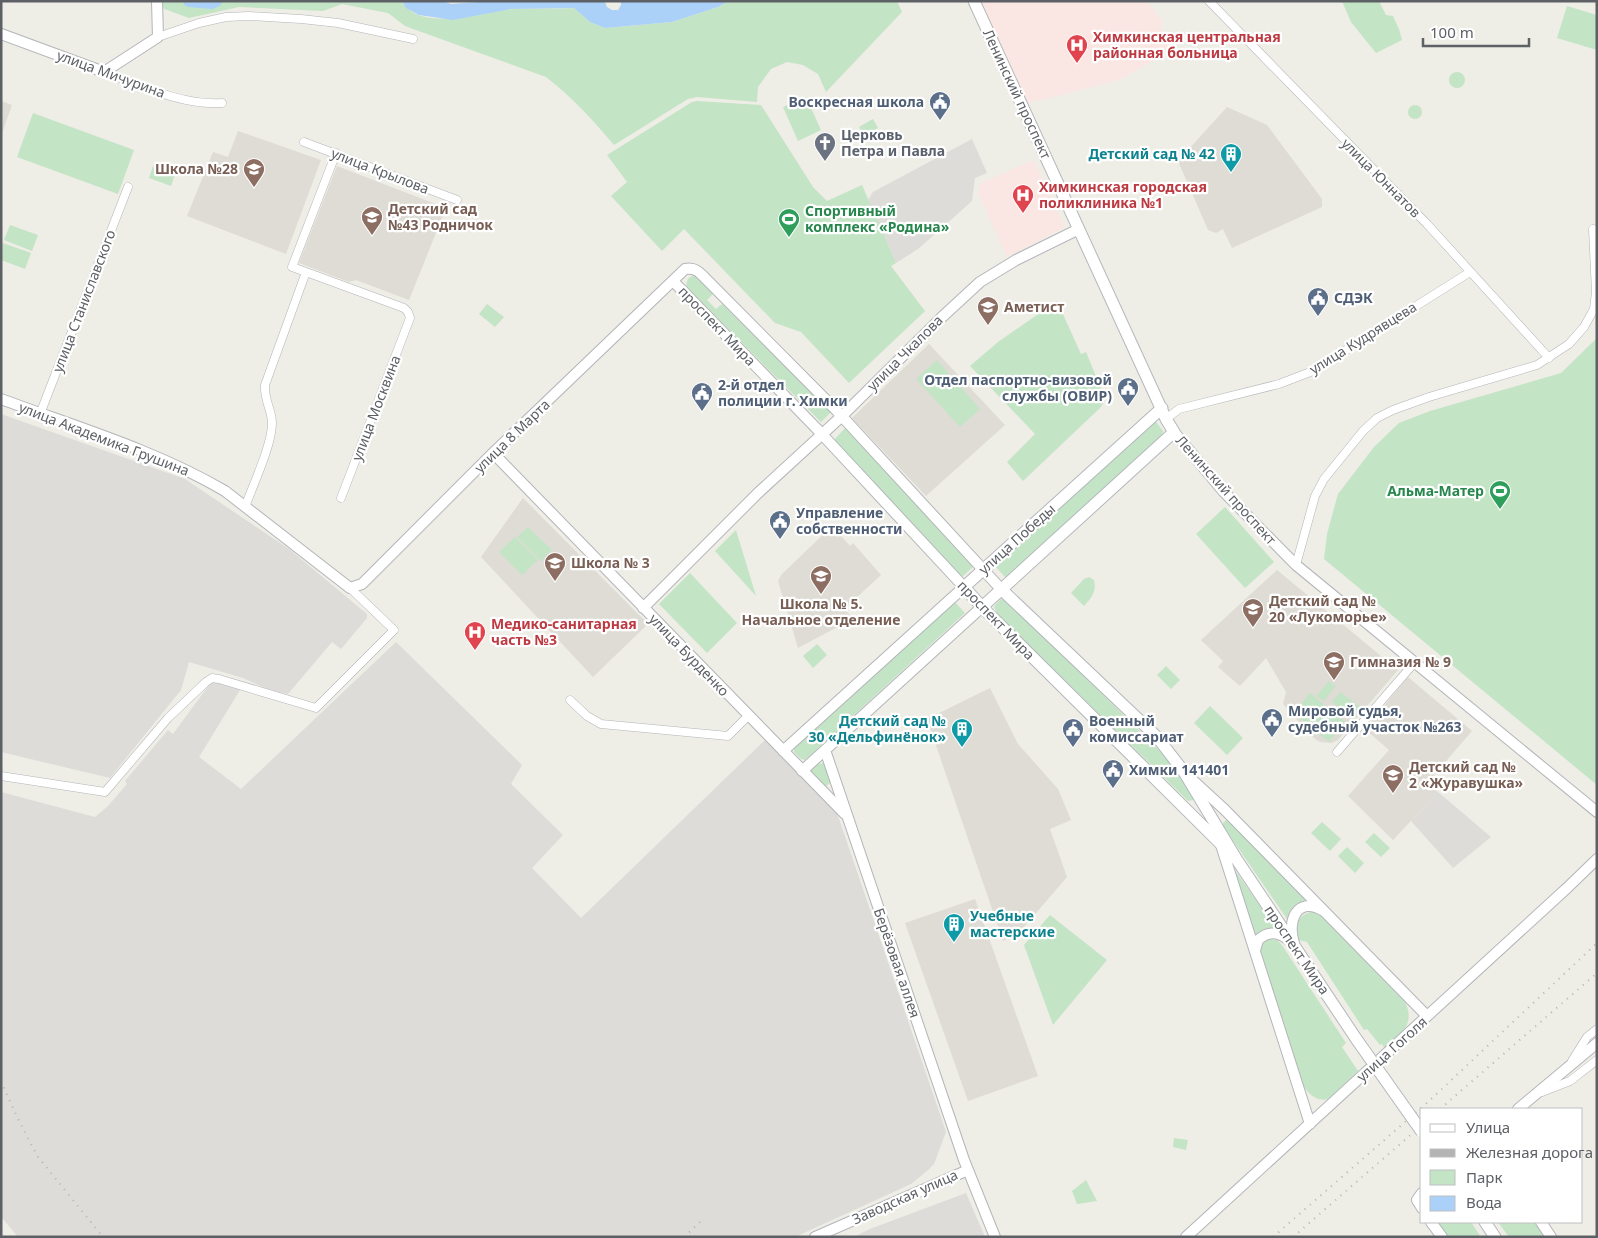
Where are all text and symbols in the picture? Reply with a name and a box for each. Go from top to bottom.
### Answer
scale bar [1423,15,1529,47]
text: 100 m [1430,22,1474,42]
street label: Ленинский проспект [979,26,1056,162]
place label: Химкинская центральная районная больница [1093,27,1281,62]
hospital icon: Химкинская центральная районная больница [1065,33,1089,64]
street label: улица Мичурина [55,45,168,102]
public building icon: Воскресная школа [928,90,952,121]
place label: Воскресная школа [789,92,924,111]
place label: Церковь Петра и Павла [841,125,945,160]
church icon: Церковь Петра и Павла [813,131,837,162]
street label: улица Юннатов [1338,134,1425,221]
building icon: Детский сад № 42 [1219,142,1243,173]
street label: улица Крылова [328,143,432,198]
place label: Детский сад № 42 [1088,144,1215,163]
school or university icon: Школа №28 [242,157,266,188]
place label: Школа №28 [155,159,238,178]
place label: Химкинская городская поликлиника №1 [1039,177,1207,212]
hospital icon: Химкинская городская поликлиника №1 [1011,183,1035,214]
place label: Детский сад №43 Родничок [388,199,493,234]
place label: Спортивный комплекс «Родина» [805,201,950,236]
school or university icon: Детский сад №43 Родничок [360,205,384,236]
sports icon: Спортивный комплекс «Родина» [777,207,801,238]
street label: улица Станиславского [48,227,120,375]
street label: проспект Мира [675,282,760,370]
public building icon: СДЭК [1306,286,1330,317]
place label: СДЭК [1334,288,1373,307]
school or university icon: Аметист [976,295,1000,326]
place label: Аметист [1004,297,1064,316]
street label: улица Кудрявцева [1305,297,1420,378]
street label: улица Чкалова [863,311,947,395]
street label: улица Москвина [347,352,404,463]
place label: Отдел паспортно-визовой службы (ОВИР) [924,370,1112,405]
place label: 2-й отдел полиции г. Химки [718,375,848,410]
public building icon: Отдел паспортно-визовой службы (ОВИР) [1116,376,1140,407]
public building icon: 2-й отдел полиции г. Химки [690,381,714,412]
street label: улица 8 Марта [470,395,554,477]
street label: улица Академика Грушина [16,397,192,480]
street label: Ленинский проспект [1172,431,1281,549]
sports icon: Альма-Матер [1488,479,1512,510]
place label: Альма-Матер [1387,481,1484,500]
street label: улица Победы [974,499,1059,578]
place label: Управление собственности [796,503,902,538]
public building icon: Управление собственности [768,509,792,540]
school or university icon: Школа № 3 [543,551,567,582]
place label: Школа № 3 [571,553,650,572]
school or university icon: Школа № 5. Начальное отделение [809,564,833,595]
street label: проспект Мира [954,576,1039,664]
place label: Детский сад № 20 «Лукоморье» [1269,591,1387,626]
place label: Школа № 5. Начальное отделение [742,594,900,629]
school or university icon: Детский сад № 20 «Лукоморье» [1241,597,1265,628]
street label: улица Бурденко [645,609,734,700]
place label: Медико-санитарная часть №3 [491,614,637,649]
hospital icon: Медико-санитарная часть №3 [463,620,487,651]
school or university icon: Гимназия № 9 [1322,650,1346,681]
place label: Гимназия № 9 [1350,652,1451,671]
place label: Мировой судья, судебный участок №263 [1288,701,1462,736]
public building icon: Мировой судья, судебный участок №263 [1260,707,1284,738]
place label: Детский сад № 30 «Дельфинёнок» [808,711,946,746]
place label: Военный комиссариат [1089,711,1184,746]
building icon: Детский сад № 30 «Дельфинёнок» [950,717,974,748]
public building icon: Военный комиссариат [1061,717,1085,748]
place label: Детский сад № 2 «Журавушка» [1409,757,1524,792]
public building icon: Химки 141401 [1101,758,1125,789]
place label: Химки 141401 [1129,760,1229,779]
school or university icon: Детский сад № 2 «Журавушка» [1381,763,1405,794]
street label: проспект Мира [1261,901,1334,998]
street label: Берёзовая аллея [870,905,925,1020]
place label: Учебные мастерские [970,906,1055,941]
building icon: Учебные мастерские [942,912,966,943]
street label: улица Гоголя [1352,1012,1431,1085]
legend [1420,1108,1583,1223]
text: Улица [1466,1117,1510,1137]
text: Железная дорога [1466,1142,1593,1162]
street label: Заводская улица [849,1165,961,1228]
text: Парк [1466,1167,1502,1187]
text: Вода [1466,1192,1502,1212]

